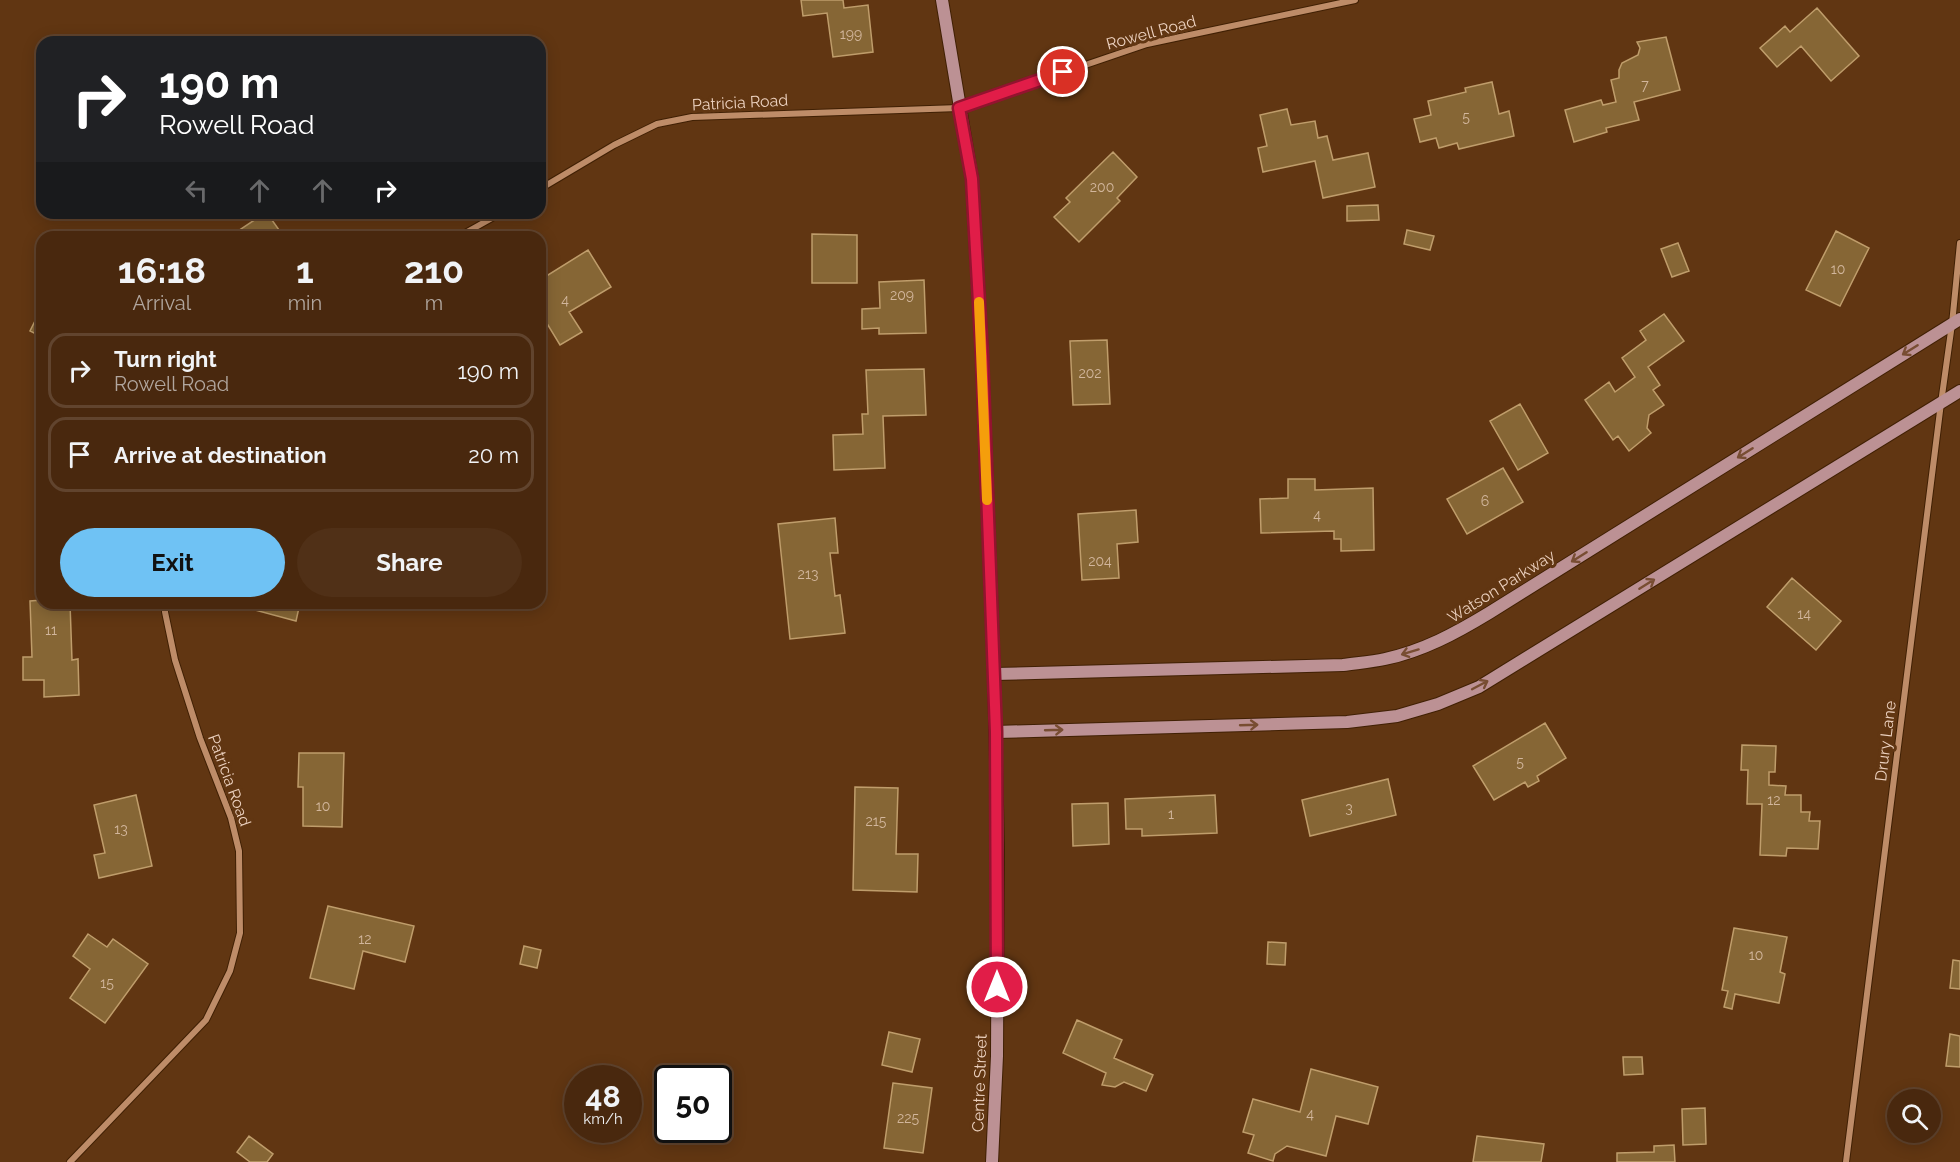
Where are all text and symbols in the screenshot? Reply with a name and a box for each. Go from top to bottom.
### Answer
street label: Rowell Road [1104,11,1198,54]
house number: 199 [840,26,862,42]
pin [1037,46,1088,97]
icon: arrive [1046,55,1079,88]
text: 190 m [159,59,279,108]
icon: right [60,60,138,138]
house number: 7 [1641,77,1649,93]
street label: Patricia Road [691,90,789,115]
text: Rowell Road [159,109,315,140]
house number: 5 [1462,109,1470,125]
icon: left [180,174,213,207]
icon: ahead [243,174,276,207]
icon: ahead [306,174,339,207]
icon: right [369,174,402,207]
house number: 200 [1090,179,1114,195]
text: 16:18 [118,249,206,291]
text: 1 [296,249,314,291]
text: 210 [404,249,464,291]
house number: 10 [1831,261,1845,277]
house number: 209 [890,287,914,303]
text: Arrival [133,291,191,315]
text: min [288,291,322,315]
text: m [425,291,443,315]
house number: 4 [561,292,569,308]
one-way arrow [1902,345,1919,357]
text: Turn right [114,346,217,372]
icon: right [63,354,96,387]
text: 190 m [457,358,519,384]
house number: 202 [1078,365,1102,381]
text: Rowell Road [114,372,229,396]
icon: arrive [63,438,96,471]
text: Arrive at destination [114,442,327,468]
text: 20 m [468,442,519,468]
one-way arrow [1737,448,1754,460]
house number: 6 [1481,493,1489,509]
house number: 4 [1313,507,1321,523]
button: Exit [60,528,285,597]
button: Share [297,528,522,597]
street label: Watson Parkway [1444,546,1559,627]
one-way arrow [1571,551,1588,563]
house number: 204 [1088,553,1112,569]
house number: 213 [798,566,818,582]
one-way arrow [1638,577,1655,590]
house number: 14 [1797,606,1811,622]
house number: 11 [45,622,57,638]
one-way arrow [1401,647,1420,658]
one-way arrow [1471,679,1488,691]
street label: Drury Lane [1871,700,1900,783]
one-way arrow [1239,719,1259,731]
one-way arrow [1044,724,1064,736]
street label: Patricia Road [204,732,255,829]
house number: 5 [1516,754,1524,770]
house number: 12 [1767,792,1781,808]
house number: 10 [316,798,330,814]
house number: 3 [1345,800,1353,816]
house number: 1 [1168,806,1174,822]
house number: 215 [866,813,887,829]
house number: 13 [114,821,128,837]
house number: 12 [358,931,372,947]
house number: 10 [1749,947,1763,963]
position arrow [965,955,1029,1019]
house number: 15 [100,975,114,991]
street label: Centre Street [968,1033,991,1132]
speed limit sign: 50 [654,1065,732,1143]
text: 48 [585,1079,621,1114]
map controls [1887,1089,1941,1143]
button: search [1887,1089,1941,1143]
house number: 4 [1306,1106,1314,1122]
text: km/h [583,1110,623,1128]
house number: 225 [897,1110,919,1126]

